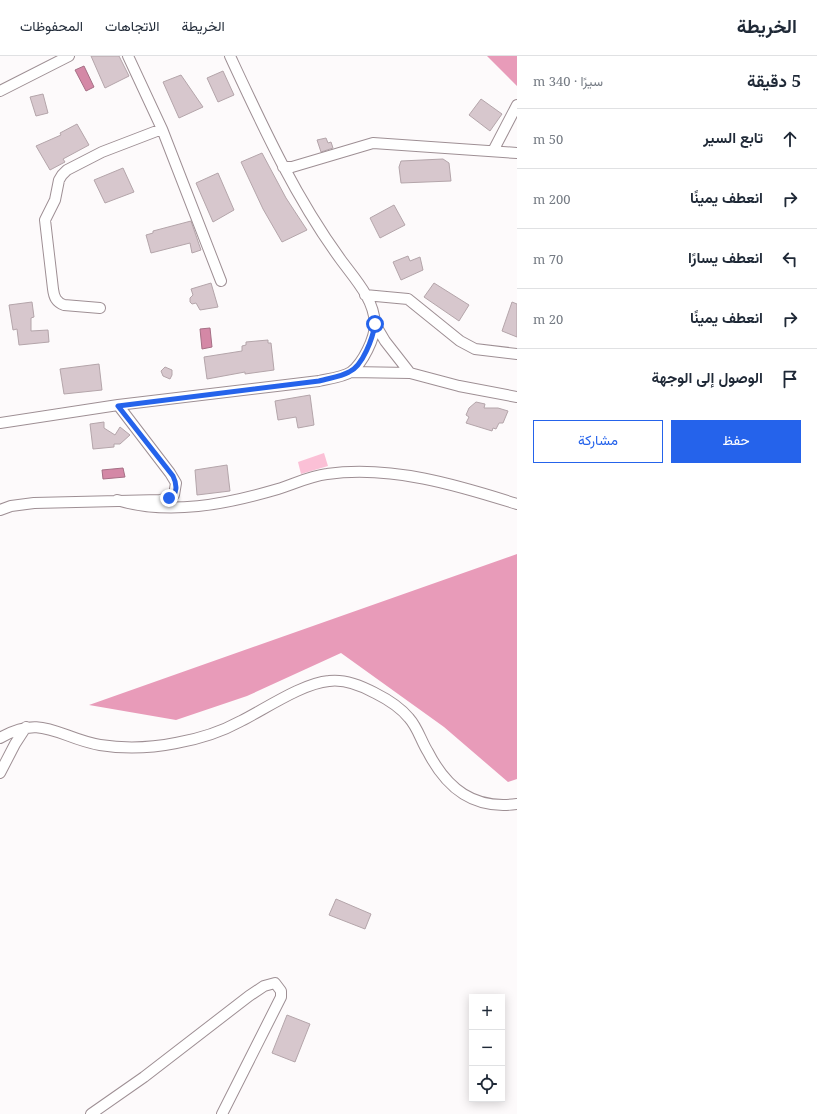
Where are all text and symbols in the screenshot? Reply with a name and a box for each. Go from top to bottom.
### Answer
text: الخريطة [737,13,797,39]
text: المحفوظات [20,16,83,35]
text: الاتجاهات [105,16,159,35]
text: الخريطة [181,16,225,35]
text: 5 دقيقة [747,69,801,92]
text: سيرًا · 340 m [533,72,603,90]
text: تابع السير [703,127,763,147]
icon: ahead [779,128,801,150]
text: 50 m [533,130,563,148]
text: انعطف يمينًا [690,187,763,207]
icon: right [779,188,801,210]
text: 200 m [533,190,571,208]
text: انعطف يسارًا [688,247,763,267]
icon: left [779,248,801,270]
text: 70 m [533,250,563,268]
text: انعطف يمينًا [690,307,763,327]
icon: right [779,308,801,330]
text: 20 m [533,310,563,328]
route start [366,315,384,333]
text: الوصول إلى الوجهة [652,367,763,387]
icon: arrive [779,368,801,390]
button: مشاركة [533,420,663,463]
button: حفظ [671,420,801,463]
route end [160,489,178,507]
map controls [469,994,505,1102]
button: + [469,994,505,1030]
button: − [469,1030,505,1066]
button: locate [469,1066,505,1102]

